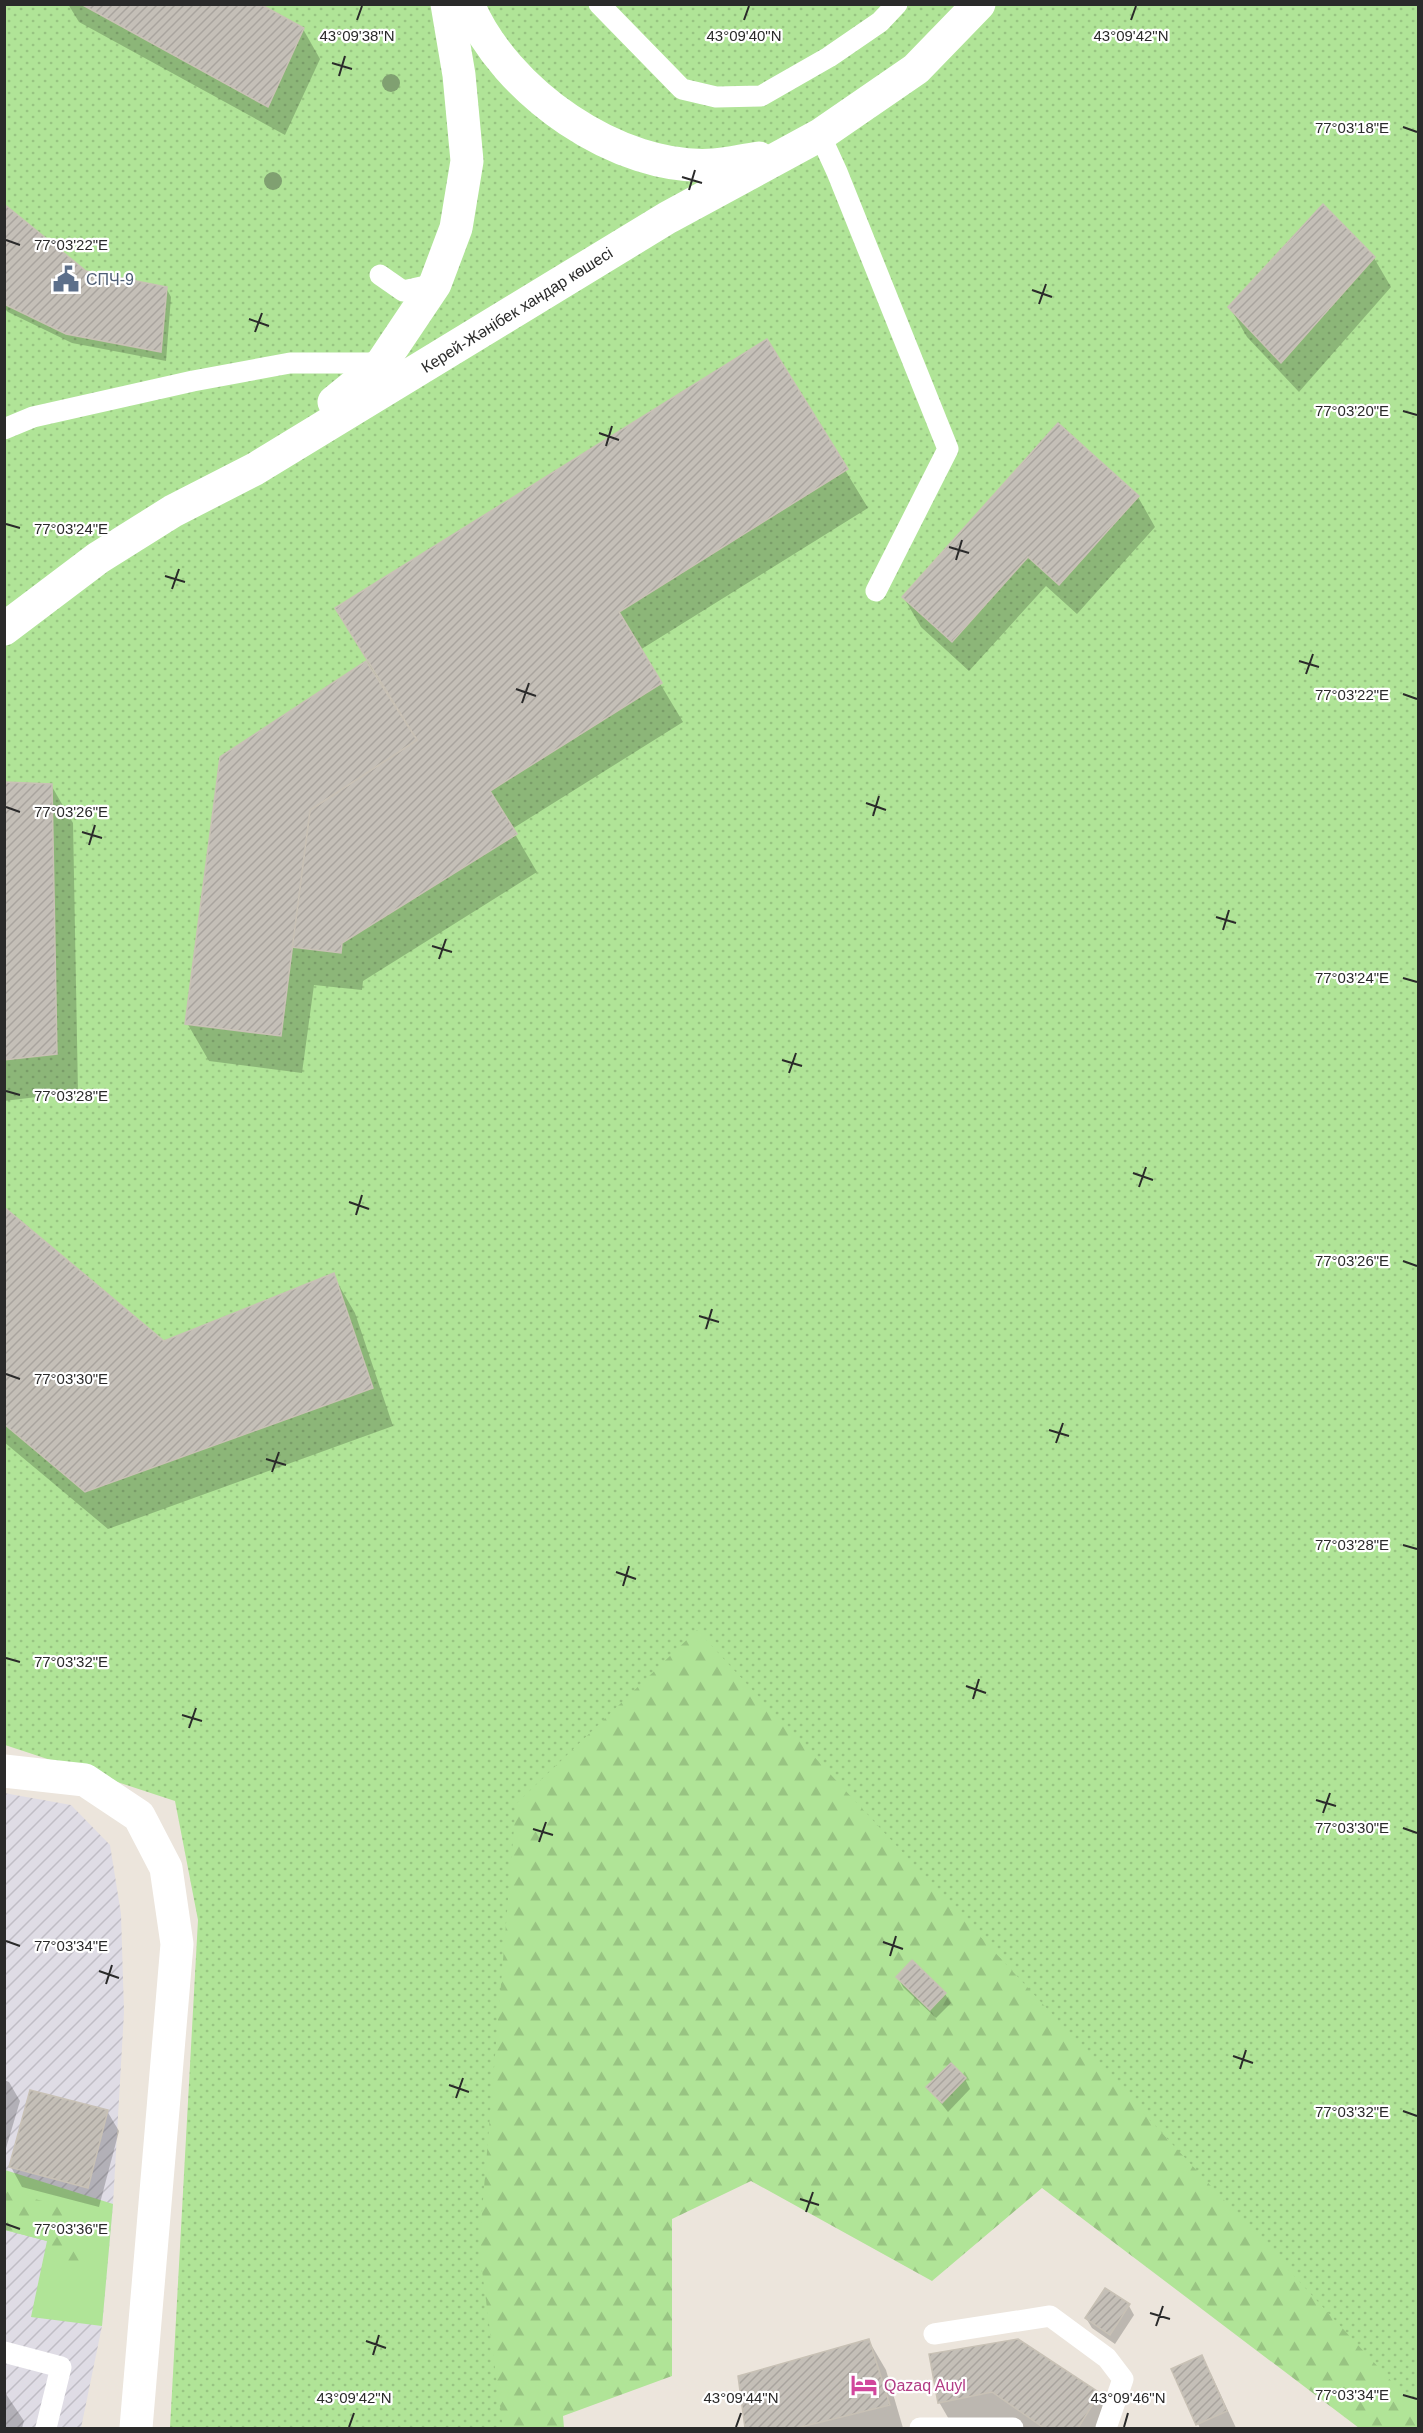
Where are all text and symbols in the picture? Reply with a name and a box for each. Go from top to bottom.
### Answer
text: 43°09'38"N [319,27,395,44]
text: 43°09'40"N [706,27,782,44]
text: 43°09'42"N [1093,27,1169,44]
text: 77°03'18"E [1315,119,1389,136]
text: 77°03'22"E [34,236,108,253]
street label: Керей-Жәнібек хандар көшесі [418,244,616,376]
public building icon: СПЧ-9 [51,264,81,294]
place label: СПЧ-9 [86,271,134,288]
text: 77°03'20"E [1315,402,1389,419]
text: 77°03'24"E [34,520,108,537]
text: 77°03'22"E [1315,686,1389,703]
text: 77°03'26"E [34,803,108,820]
text: 77°03'24"E [1315,969,1389,986]
text: 77°03'28"E [34,1087,108,1104]
text: 77°03'26"E [1315,1252,1389,1269]
text: 77°03'30"E [34,1370,108,1387]
text: 77°03'28"E [1315,1536,1389,1553]
text: 77°03'32"E [34,1653,108,1670]
text: 77°03'30"E [1315,1819,1389,1836]
text: 77°03'34"E [34,1937,108,1954]
text: 77°03'32"E [1315,2103,1389,2120]
text: 77°03'36"E [34,2220,108,2237]
hotel icon: Qazaq Auyl [849,2370,879,2400]
place label: Qazaq Auyl [884,2377,966,2394]
text: 77°03'34"E [1315,2386,1389,2403]
text: 43°09'42"N [316,2389,392,2406]
text: 43°09'44"N [703,2389,779,2406]
text: 43°09'46"N [1090,2389,1166,2406]

